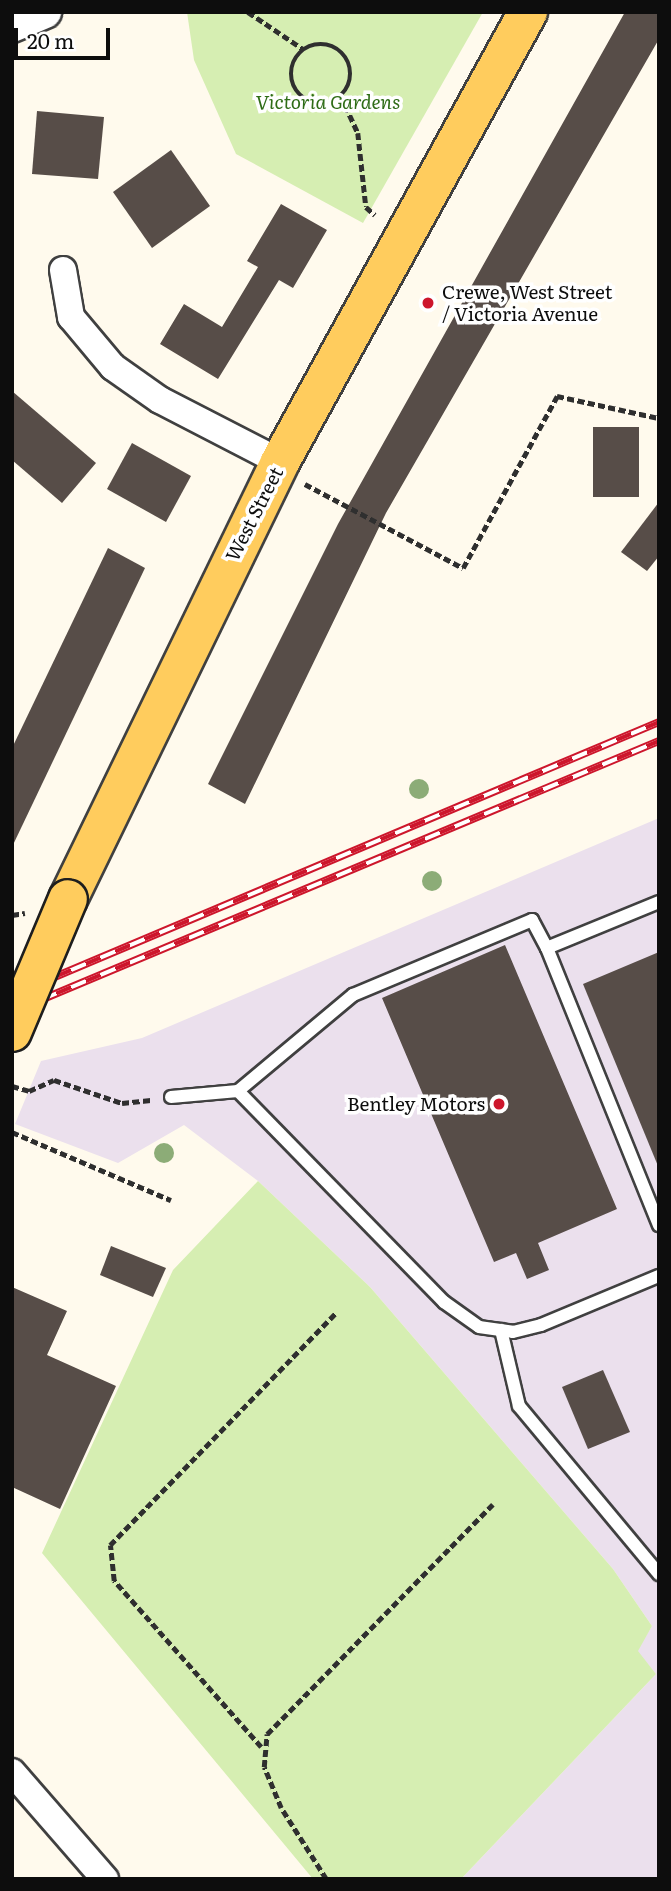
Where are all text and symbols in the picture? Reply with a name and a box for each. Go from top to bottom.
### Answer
scale bar [18,14,114,58]
text: 20 m [27,24,74,55]
park label: Victoria Gardens [256,91,400,113]
place label: Crewe, West Street / Victoria Avenue [442,281,612,325]
marker: Crewe, West Street / Victoria Avenue [420,295,436,311]
street label: West Street [220,463,288,565]
place label: Bentley Motors [347,1093,485,1115]
marker: Bentley Motors [491,1096,507,1112]

